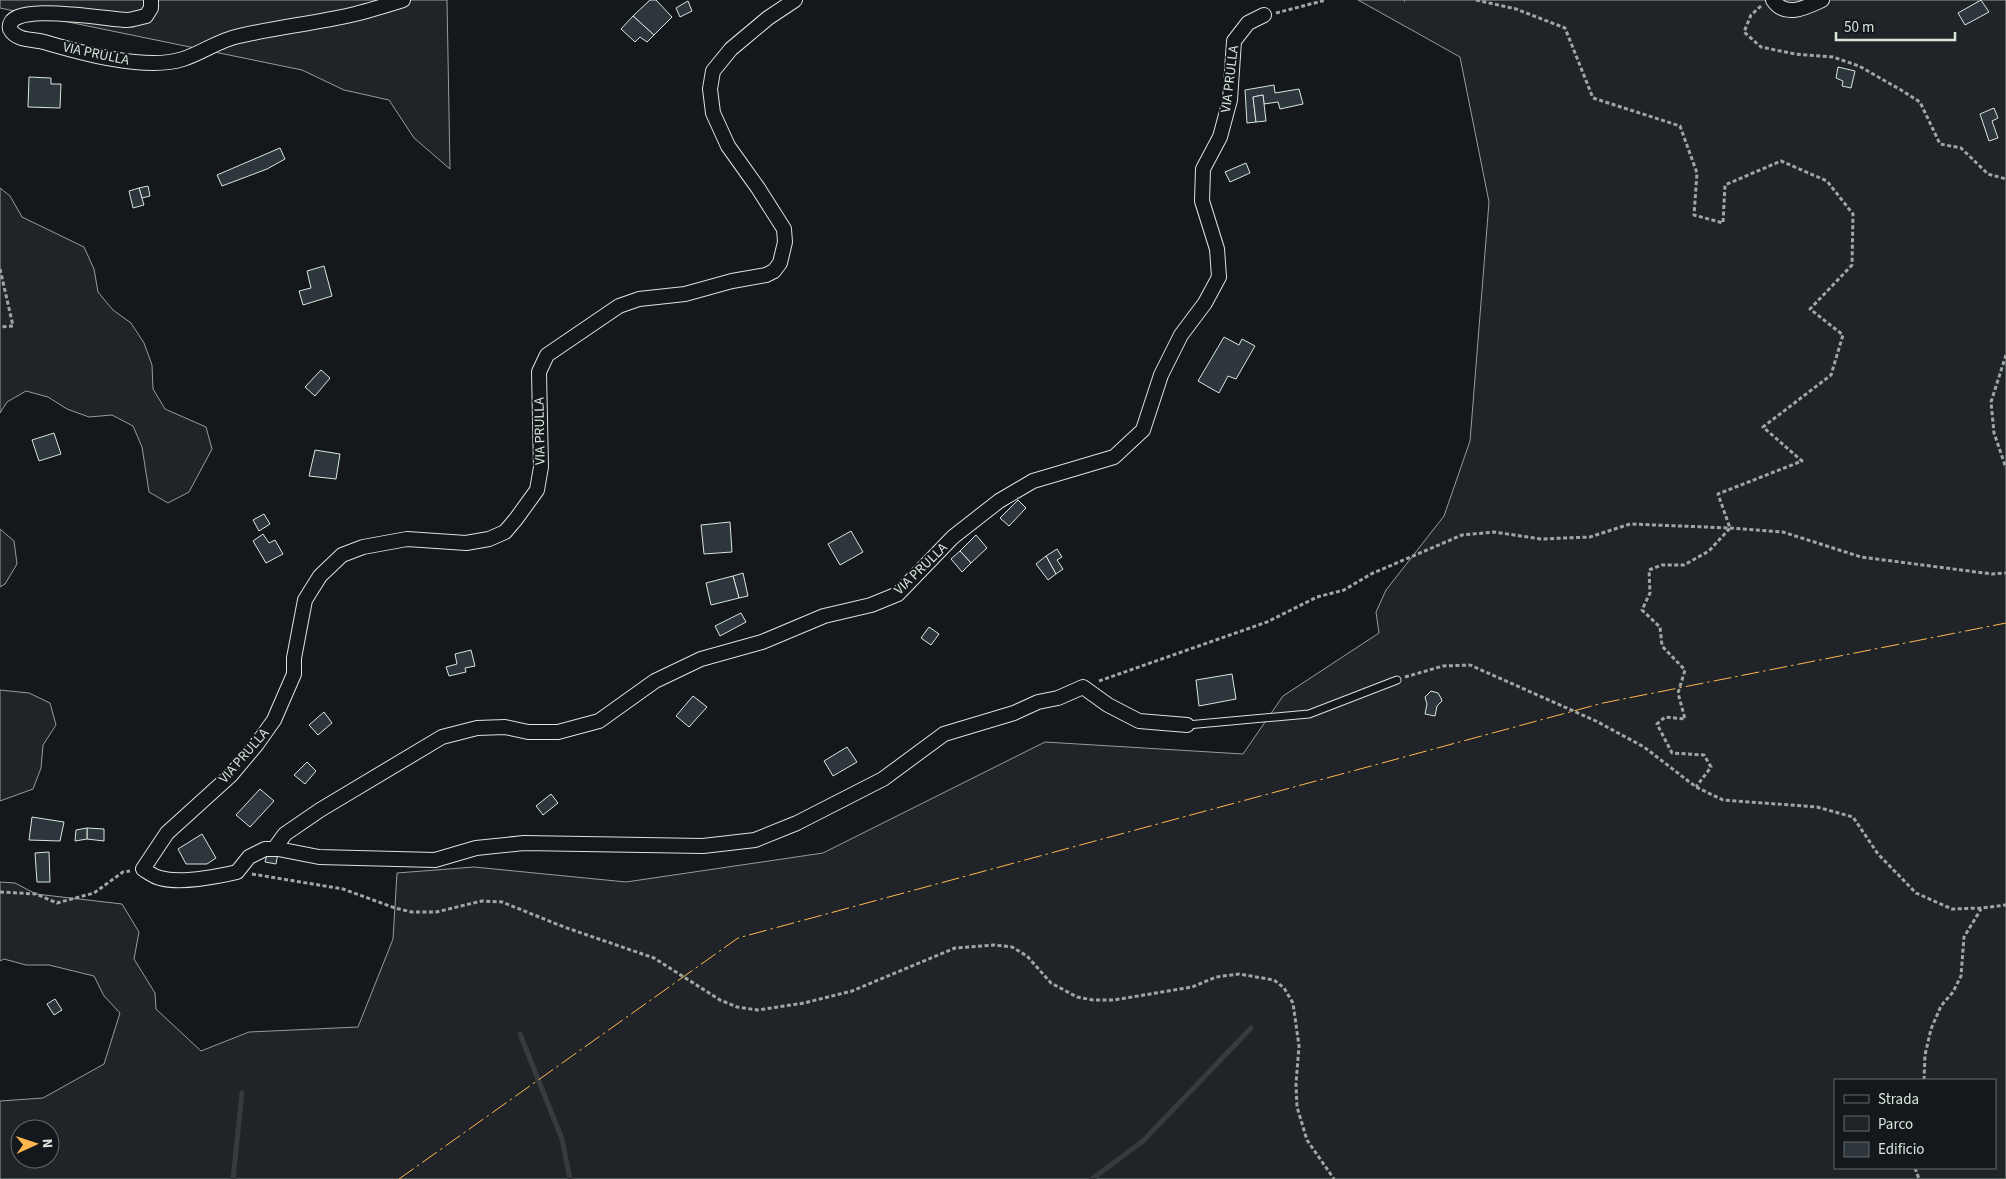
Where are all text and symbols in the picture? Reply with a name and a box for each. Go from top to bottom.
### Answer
scale bar [1836,10,1955,42]
text: 50 m [1844,17,1874,38]
street label: VIA PRULLA [61,37,131,71]
street label: VIA PRULLA [1216,44,1244,114]
street label: VIA PRULLA [529,397,551,465]
street label: VIA PRULLA [890,538,952,600]
street label: VIA PRULLA [214,724,274,788]
legend [1834,1079,1996,1169]
text: Strada [1878,1089,1919,1110]
text: Parco [1878,1114,1913,1135]
north arrow [10,1119,60,1169]
text: N [37,1138,57,1149]
text: Edificio [1878,1139,1925,1160]

